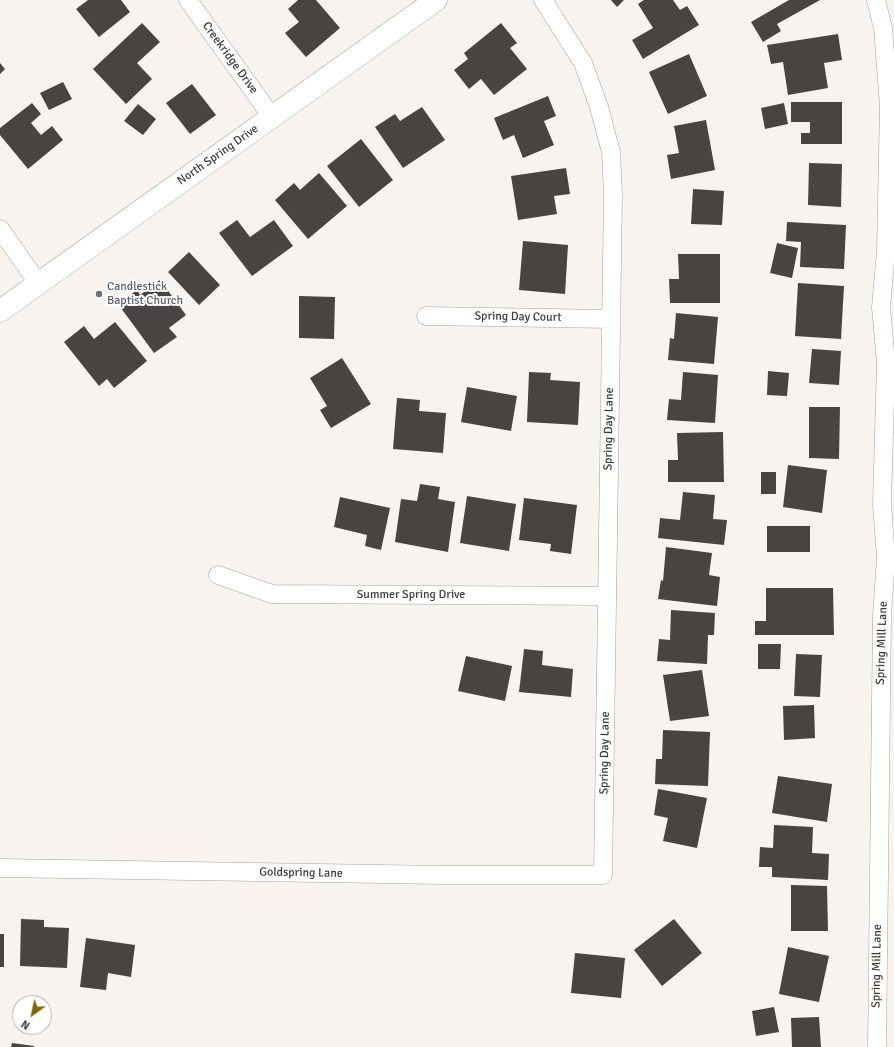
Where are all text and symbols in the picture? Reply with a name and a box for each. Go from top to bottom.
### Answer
street label: Creekridge Drive [199,19,261,97]
street label: North Spring Drive [175,122,261,188]
place label: Candlestick Baptist Church [107,280,183,308]
marker: Candlestick Baptist Church [94,289,104,299]
street label: Spring Day Court [474,309,562,325]
street label: Spring Day Lane [601,387,617,471]
street label: Summer Spring Drive [357,588,465,602]
street label: Spring Mill Lane [873,601,891,685]
street label: Spring Day Lane [597,711,613,795]
street label: Goldspring Lane [259,865,343,881]
street label: Spring Mill Lane [869,924,885,1008]
north arrow [12,995,52,1035]
text: N [19,1017,32,1032]

